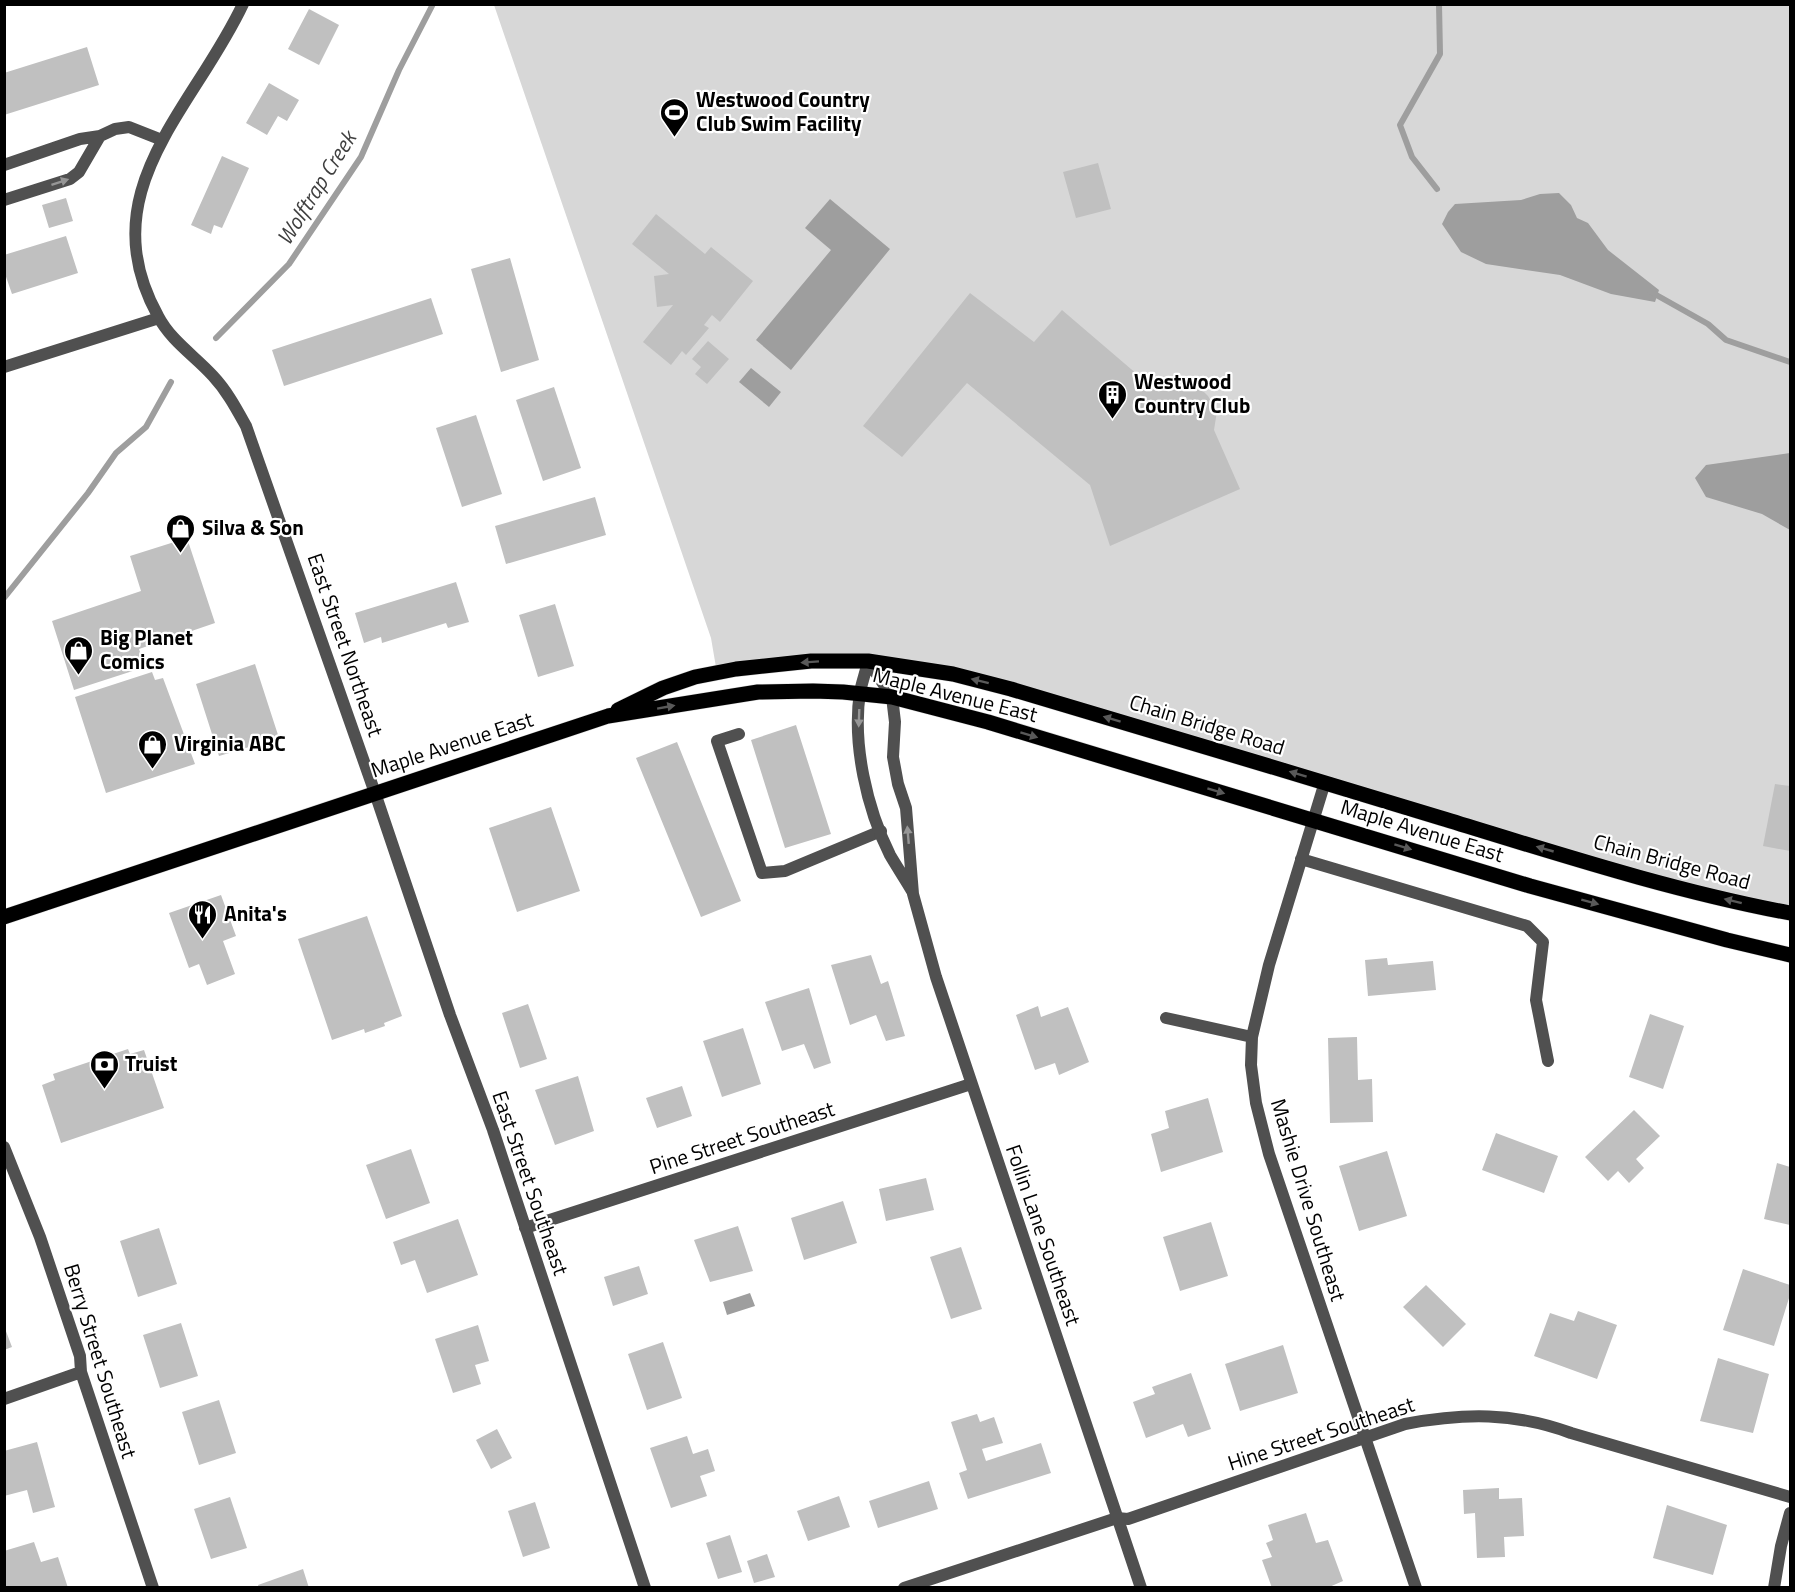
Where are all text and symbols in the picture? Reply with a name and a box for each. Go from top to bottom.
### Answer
place label: Westwood Country Club Swim Facility [696,83,870,139]
sports icon: Westwood Country Club Swim Facility [659,96,691,138]
water label: Wolftrap Creek [268,123,366,251]
one-way arrow [51,177,69,186]
place label: Westwood Country Club [1134,365,1250,421]
building icon: Westwood Country Club [1097,378,1129,420]
place label: Silva & Son [202,511,304,543]
shop icon: Silva & Son [165,512,197,554]
street label: East Street Northeast [300,549,393,741]
place label: Big Planet Comics [100,621,193,677]
shop icon: Big Planet Comics [63,634,95,676]
one-way arrow [800,657,819,667]
street label: Maple Avenue East [869,658,1042,730]
one-way arrow [971,675,990,685]
street label: Chain Bridge Road [1126,685,1289,763]
one-way arrow [656,702,675,711]
street label: Maple Avenue East [366,703,538,785]
one-way arrow [855,709,864,728]
one-way arrow [1103,714,1121,723]
place label: Virginia ABC [174,727,286,759]
shop icon: Virginia ABC [137,728,169,770]
one-way arrow [1020,731,1038,740]
one-way arrow [1289,769,1307,778]
one-way arrow [1207,787,1225,796]
street label: Maple Avenue East [1337,790,1508,870]
street label: Chain Bridge Road [1590,825,1754,897]
one-way arrow [903,826,913,845]
one-way arrow [1394,843,1412,853]
one-way arrow [1536,844,1554,853]
one-way arrow [1724,896,1742,905]
place label: Anita's [224,897,287,929]
restaurant icon: Anita's [187,898,219,940]
one-way arrow [1581,898,1599,907]
place label: Truist [125,1047,178,1079]
bank icon: Truist [88,1048,120,1090]
street label: East Street Southeast [484,1086,578,1280]
street label: Pine Street Southeast [645,1092,839,1182]
street label: Mashie Drive Southeast [1263,1095,1355,1305]
street label: Follin Lane Southeast [998,1140,1090,1330]
street label: Berry Street Southeast [56,1259,146,1463]
street label: Hine Street Southeast [1223,1388,1419,1478]

